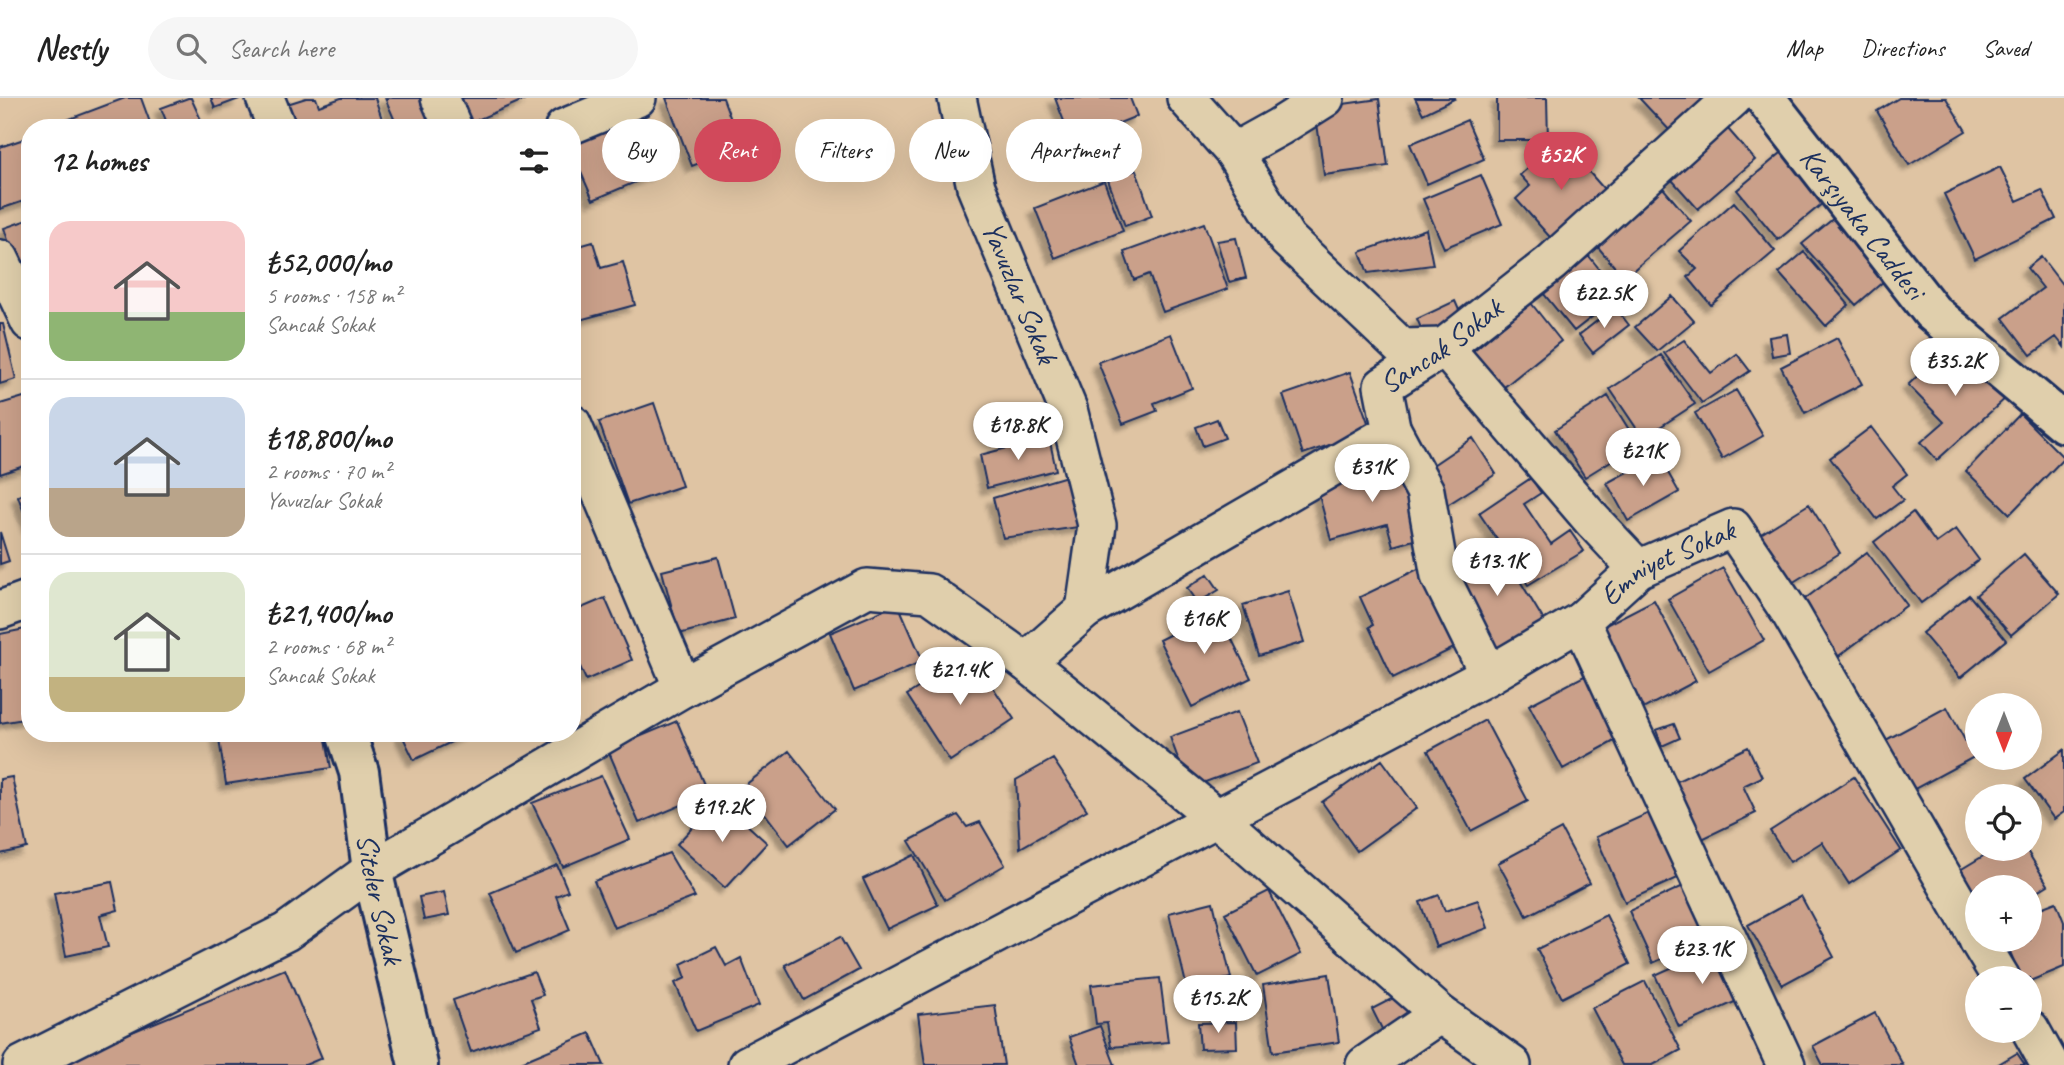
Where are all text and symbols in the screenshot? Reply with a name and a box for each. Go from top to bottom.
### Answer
search box [148,17,638,80]
text: Nestly [35,27,106,69]
icon: search [172,29,210,67]
text: Search here [228,32,334,65]
text: Map [1786,33,1823,63]
text: Directions [1861,33,1944,63]
text: Saved [1982,33,2029,63]
chip: Buy [602,119,680,182]
chip: Rent [694,119,781,182]
chip: Filters [795,119,895,182]
chip: New [909,119,992,182]
chip: Apartment [1006,119,1142,182]
pin: ₺52K [1520,132,1602,192]
text: ₺52K [1540,140,1582,169]
street label: Karşıyaka Caddesi [1792,140,1936,310]
text: 12 homes [49,142,147,180]
icon: filters [515,142,553,180]
street label: Yavuzlar Sokak [973,216,1067,371]
text: ₺52,000/mo [266,243,391,281]
icon: home [105,249,189,333]
pin: ₺22.5K [1547,271,1661,330]
text: ₺22.5K [1575,278,1633,307]
text: 5 rooms · 158 m² [266,281,401,310]
street label: Sancak Sokak [1372,288,1512,402]
text: Sancak Sokak [266,310,375,339]
pin: ₺35.2K [1898,338,2012,398]
text: ₺35.2K [1926,346,1984,375]
pin: ₺18.8K [961,402,1075,462]
text: ₺18.8K [989,410,1047,439]
text: ₺18,800/mo [266,419,391,457]
icon: home [105,425,189,509]
pin: ₺21K [1602,428,1684,488]
text: ₺21K [1622,436,1664,465]
pin: ₺31K [1331,444,1413,504]
text: ₺31K [1351,452,1393,481]
text: 2 rooms · 70 m² [266,457,390,486]
text: Yavuzlar Sokak [266,486,381,515]
street label: Emniyet Sokak [1591,510,1742,614]
pin: ₺13.1K [1440,538,1554,598]
text: ₺13.1K [1468,546,1526,575]
text: ₺21,400/mo [266,594,391,632]
pin: ₺16K [1163,596,1245,656]
icon: home [105,600,189,684]
text: ₺16K [1182,604,1226,633]
text: 2 rooms · 68 m² [266,632,390,661]
pin: ₺21.4K [903,648,1017,707]
text: ₺21.4K [931,655,989,684]
text: Sancak Sokak [266,661,375,690]
north arrow [1965,693,2042,770]
map controls [1965,693,2042,1043]
pin: ₺19.2K [665,784,779,844]
button: locate [1965,784,2042,861]
text: ₺19.2K [693,792,751,821]
street label: Siteler Sokak [348,832,413,970]
button: + [1965,875,2042,952]
pin: ₺23.1K [1645,926,1759,986]
text: ₺23.1K [1673,934,1731,963]
button: − [1965,966,2042,1043]
pin: ₺15.2K [1161,976,1275,1035]
text: ₺15.2K [1189,983,1247,1012]

